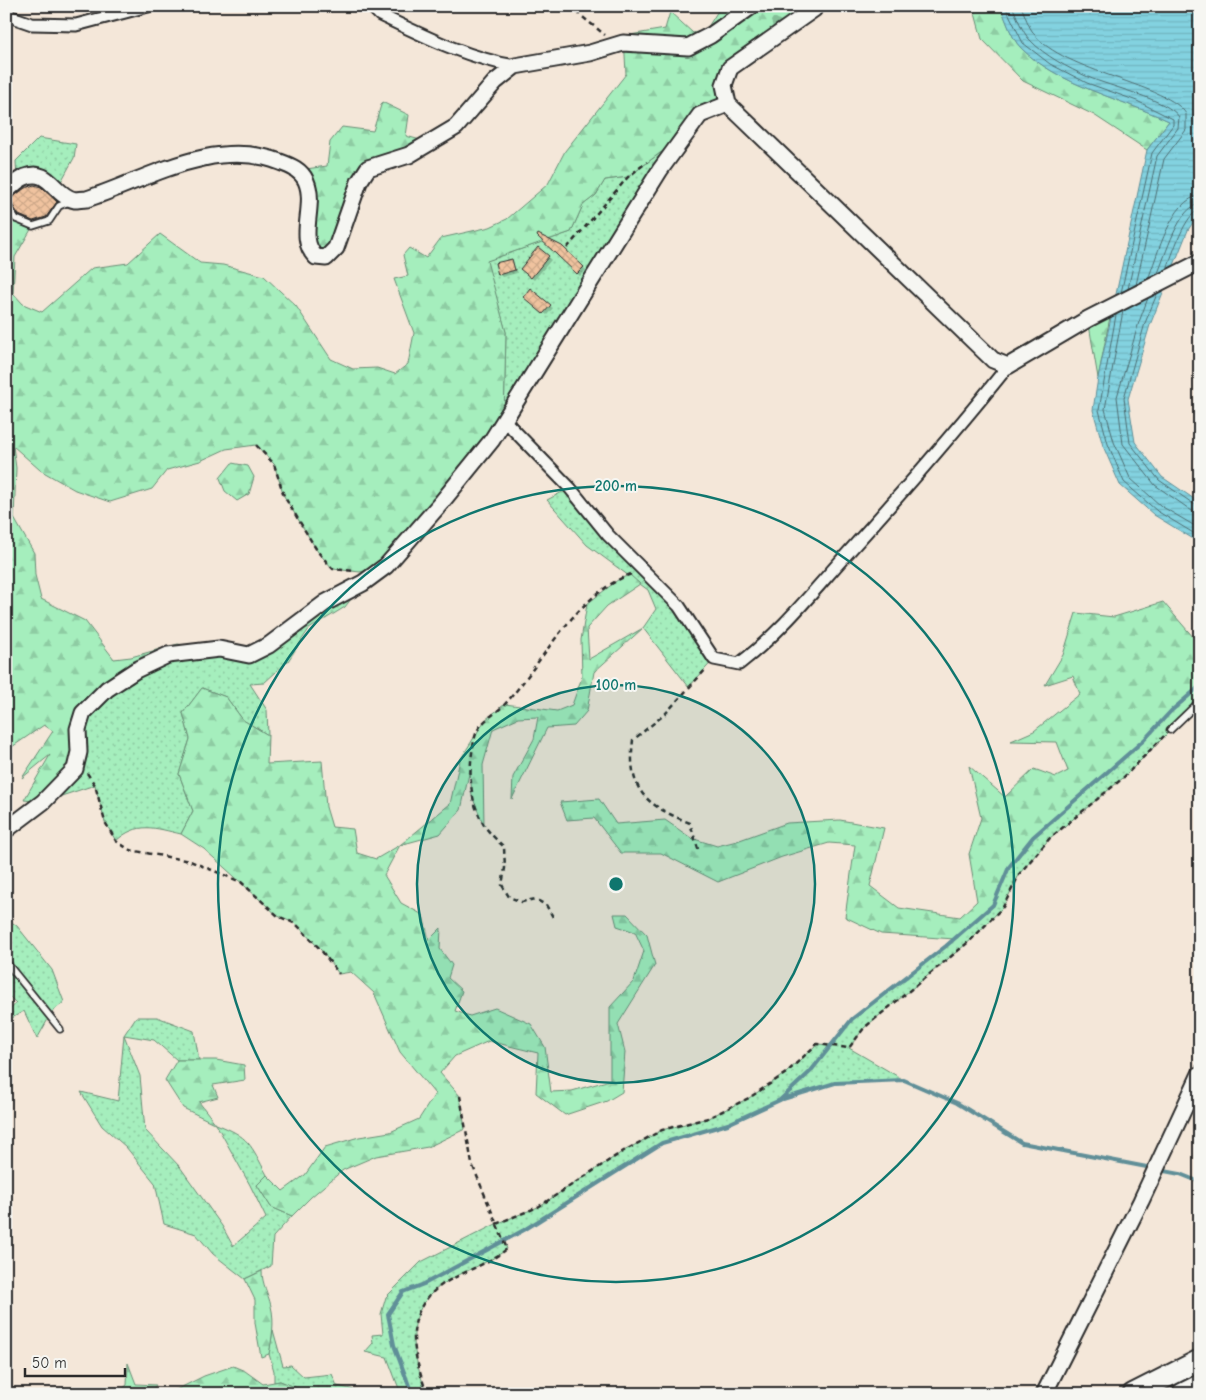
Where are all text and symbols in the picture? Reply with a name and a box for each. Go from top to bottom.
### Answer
text: 200 m [595,477,637,495]
text: 100 m [596,676,636,694]
centre of rings [607,875,625,893]
scale bar [25,1345,125,1377]
text: 50 m [32,1354,67,1372]

